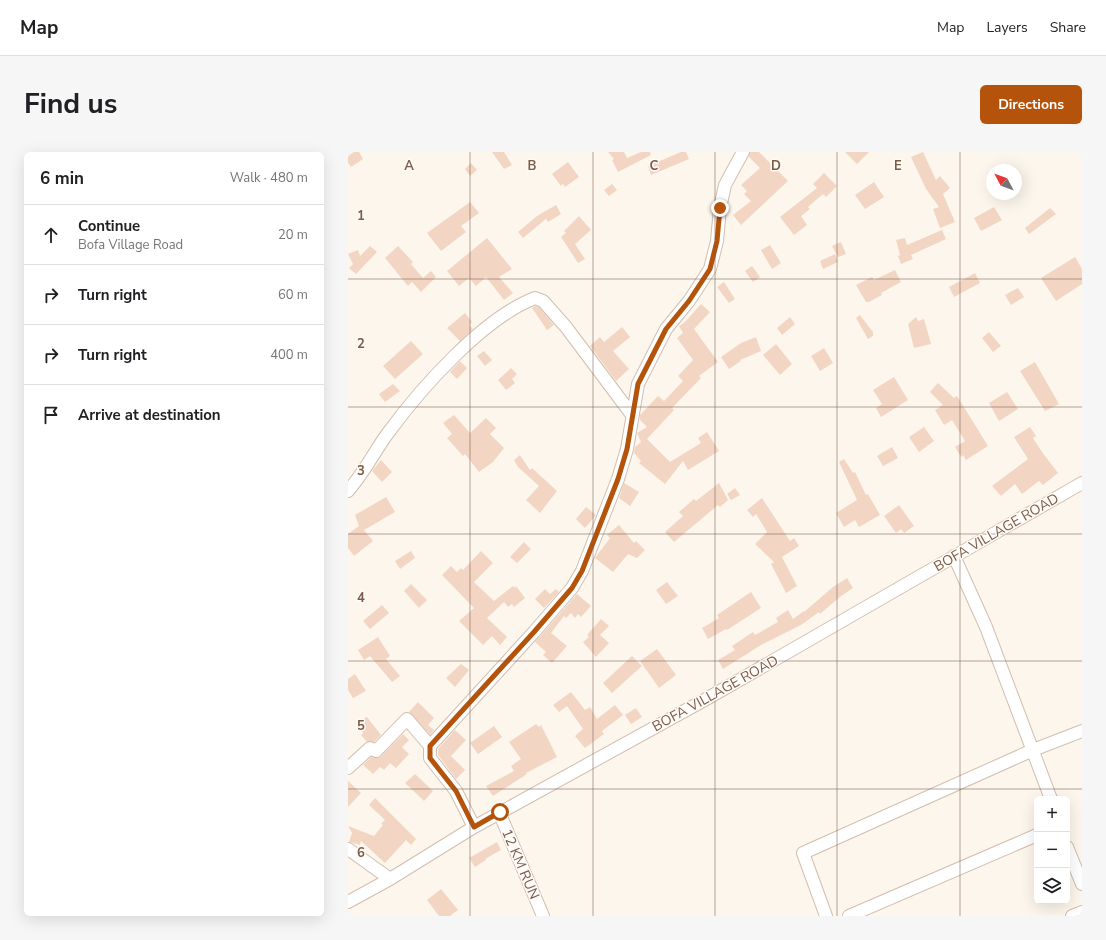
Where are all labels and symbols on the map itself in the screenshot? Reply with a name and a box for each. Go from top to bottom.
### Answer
text: A [404,157,414,175]
text: B [528,157,537,175]
text: C [650,157,659,175]
text: D [771,157,781,175]
text: E [894,157,902,175]
north arrow [986,164,1022,200]
route end [711,199,729,217]
text: 1 [357,207,365,225]
text: 2 [357,335,365,353]
text: 3 [357,462,365,480]
street label: BOFA VILLAGE ROAD [930,489,1062,576]
text: 4 [357,589,365,607]
street label: BOFA VILLAGE ROAD [649,651,782,736]
text: 5 [357,717,365,735]
route start [491,803,509,821]
street label: 12 KM RUN [497,826,544,902]
text: 6 [357,844,365,862]

